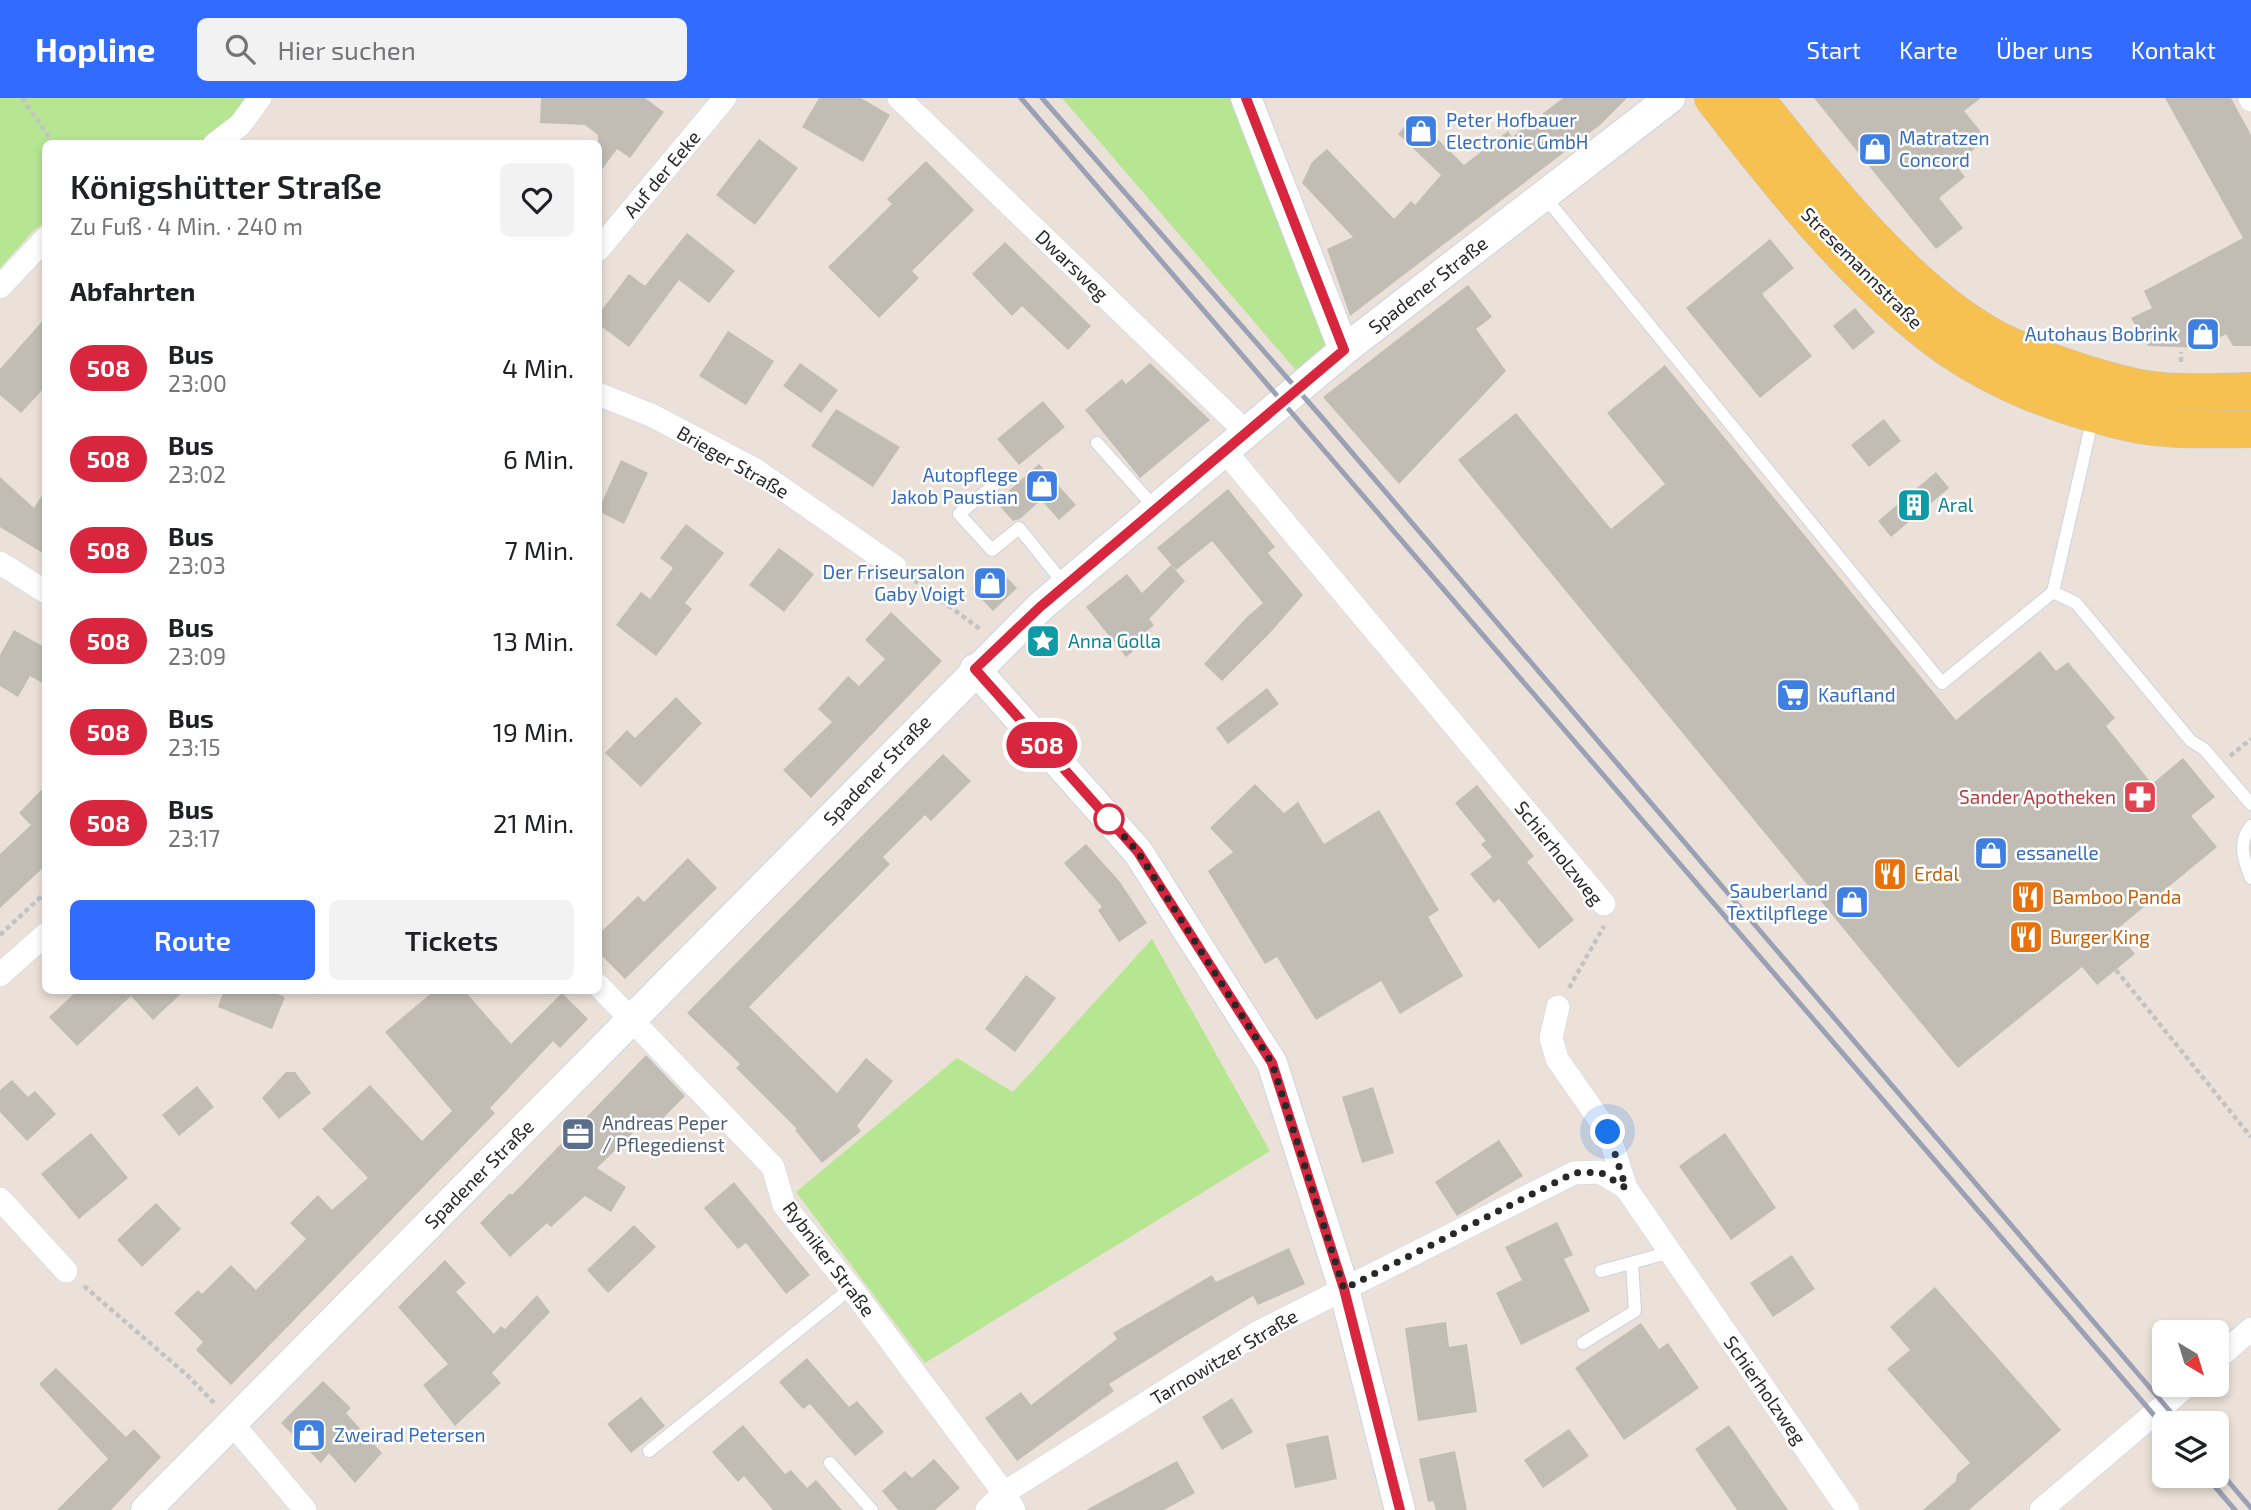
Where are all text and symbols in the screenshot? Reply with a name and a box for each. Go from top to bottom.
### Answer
search box [197,18,687,81]
text: Hopline [35,29,155,69]
icon: search [221,30,259,68]
text: Hier suchen [277,34,416,65]
text: Start [1807,35,1861,64]
text: Karte [1899,35,1958,64]
text: Über uns [1996,35,2093,64]
text: Kontakt [2131,35,2216,64]
place label: Peter Hofbauer Electronic GmbH [1446,108,1589,153]
shop icon: Peter Hofbauer Electronic GmbH [1402,112,1440,150]
street label: Auf der Eeke [619,125,705,222]
place label: Matratzen Concord [1899,126,1990,171]
shop icon: Matratzen Concord [1856,130,1894,168]
button: heart [500,163,574,237]
text: Königshütter Straße [70,166,382,206]
street label: Stresemannstraße [1797,202,1928,333]
text: Zu Fuß · 4 Min. · 240 m [70,212,303,240]
street label: Dwarsweg [1031,224,1114,305]
street label: Spadener Straße [1364,231,1492,338]
text: Abfahrten [70,275,195,306]
shop icon: Autohaus Bobrink [2184,315,2222,353]
place label: Autohaus Bobrink [2025,322,2178,345]
text: Bus [168,338,214,369]
text: 4 Min. [502,352,574,383]
text: 508 [87,353,130,382]
text: 23:00 [168,369,227,397]
street label: Brieger Straße [673,420,793,503]
text: Bus [168,429,214,460]
text: 6 Min. [503,443,574,474]
text: 508 [87,444,130,473]
text: 23:02 [168,460,226,488]
place label: Autopflege Jakob Paustian [890,463,1018,508]
shop icon: Autopflege Jakob Paustian [1023,467,1061,505]
building icon: Aral [1895,486,1933,524]
place label: Aral [1938,493,1974,516]
text: Bus [168,520,214,551]
text: 7 Min. [505,534,574,565]
text: 508 [87,535,130,564]
text: 23:03 [168,551,226,579]
place label: Der Friseursalon Gaby Voigt [823,560,965,605]
shop icon: Der Friseursalon Gaby Voigt [971,564,1009,602]
text: Bus [168,611,214,642]
place icon: Anna Golla [1024,622,1062,660]
text: 13 Min. [493,625,574,656]
text: 508 [87,626,130,655]
place label: Anna Golla [1068,629,1161,652]
text: 23:09 [168,642,226,670]
supermarket icon: Kaufland [1774,676,1812,714]
place label: Kaufland [1818,683,1896,706]
text: Bus [168,702,214,733]
street label: Spadener Straße [818,710,935,830]
text: 19 Min. [493,716,574,747]
text: 508 [87,717,130,746]
line badge: 508 [1002,722,1082,768]
text: 508 [1020,730,1064,759]
text: 23:15 [168,733,221,761]
pharmacy icon: Sander Apotheken [2121,778,2159,816]
place label: Sander Apotheken [1959,785,2116,808]
text: Bus [168,793,214,824]
street label: Schierholzweg [1510,796,1609,910]
unlabelled marker [1094,804,1124,834]
text: 21 Min. [493,807,574,838]
text: 508 [87,808,130,837]
text: 23:17 [168,824,220,852]
shop icon: essanelle [1972,834,2010,872]
place label: essanelle [2016,841,2099,864]
restaurant icon: Erdal [1871,855,1909,893]
place label: Erdal [1914,862,1959,885]
restaurant icon: Bamboo Panda [2009,878,2047,916]
place label: Sauberland Textilpflege [1727,879,1828,924]
shop icon: Sauberland Textilpflege [1833,883,1871,921]
place label: Bamboo Panda [2052,885,2181,908]
button: Route [70,900,315,980]
button: Tickets [329,900,574,980]
restaurant icon: Burger King [2007,918,2045,956]
place label: Burger King [2050,925,2150,948]
place label: Andreas Peper / Pflegedienst [602,1111,728,1156]
street label: Spadener Straße [419,1114,538,1233]
your location [1590,1114,1625,1149]
office icon: Andreas Peper / Pflegedienst [559,1115,597,1153]
street label: Rybniker Straße [779,1197,880,1321]
street label: Tarnowitzer Straße [1146,1304,1301,1409]
north arrow [2152,1320,2230,1396]
map controls [2152,1320,2229,1488]
street label: Schierholzweg [1720,1331,1812,1449]
button: layers [2152,1411,2229,1488]
shop icon: Zweirad Petersen [290,1416,328,1454]
place label: Zweirad Petersen [334,1423,486,1446]

